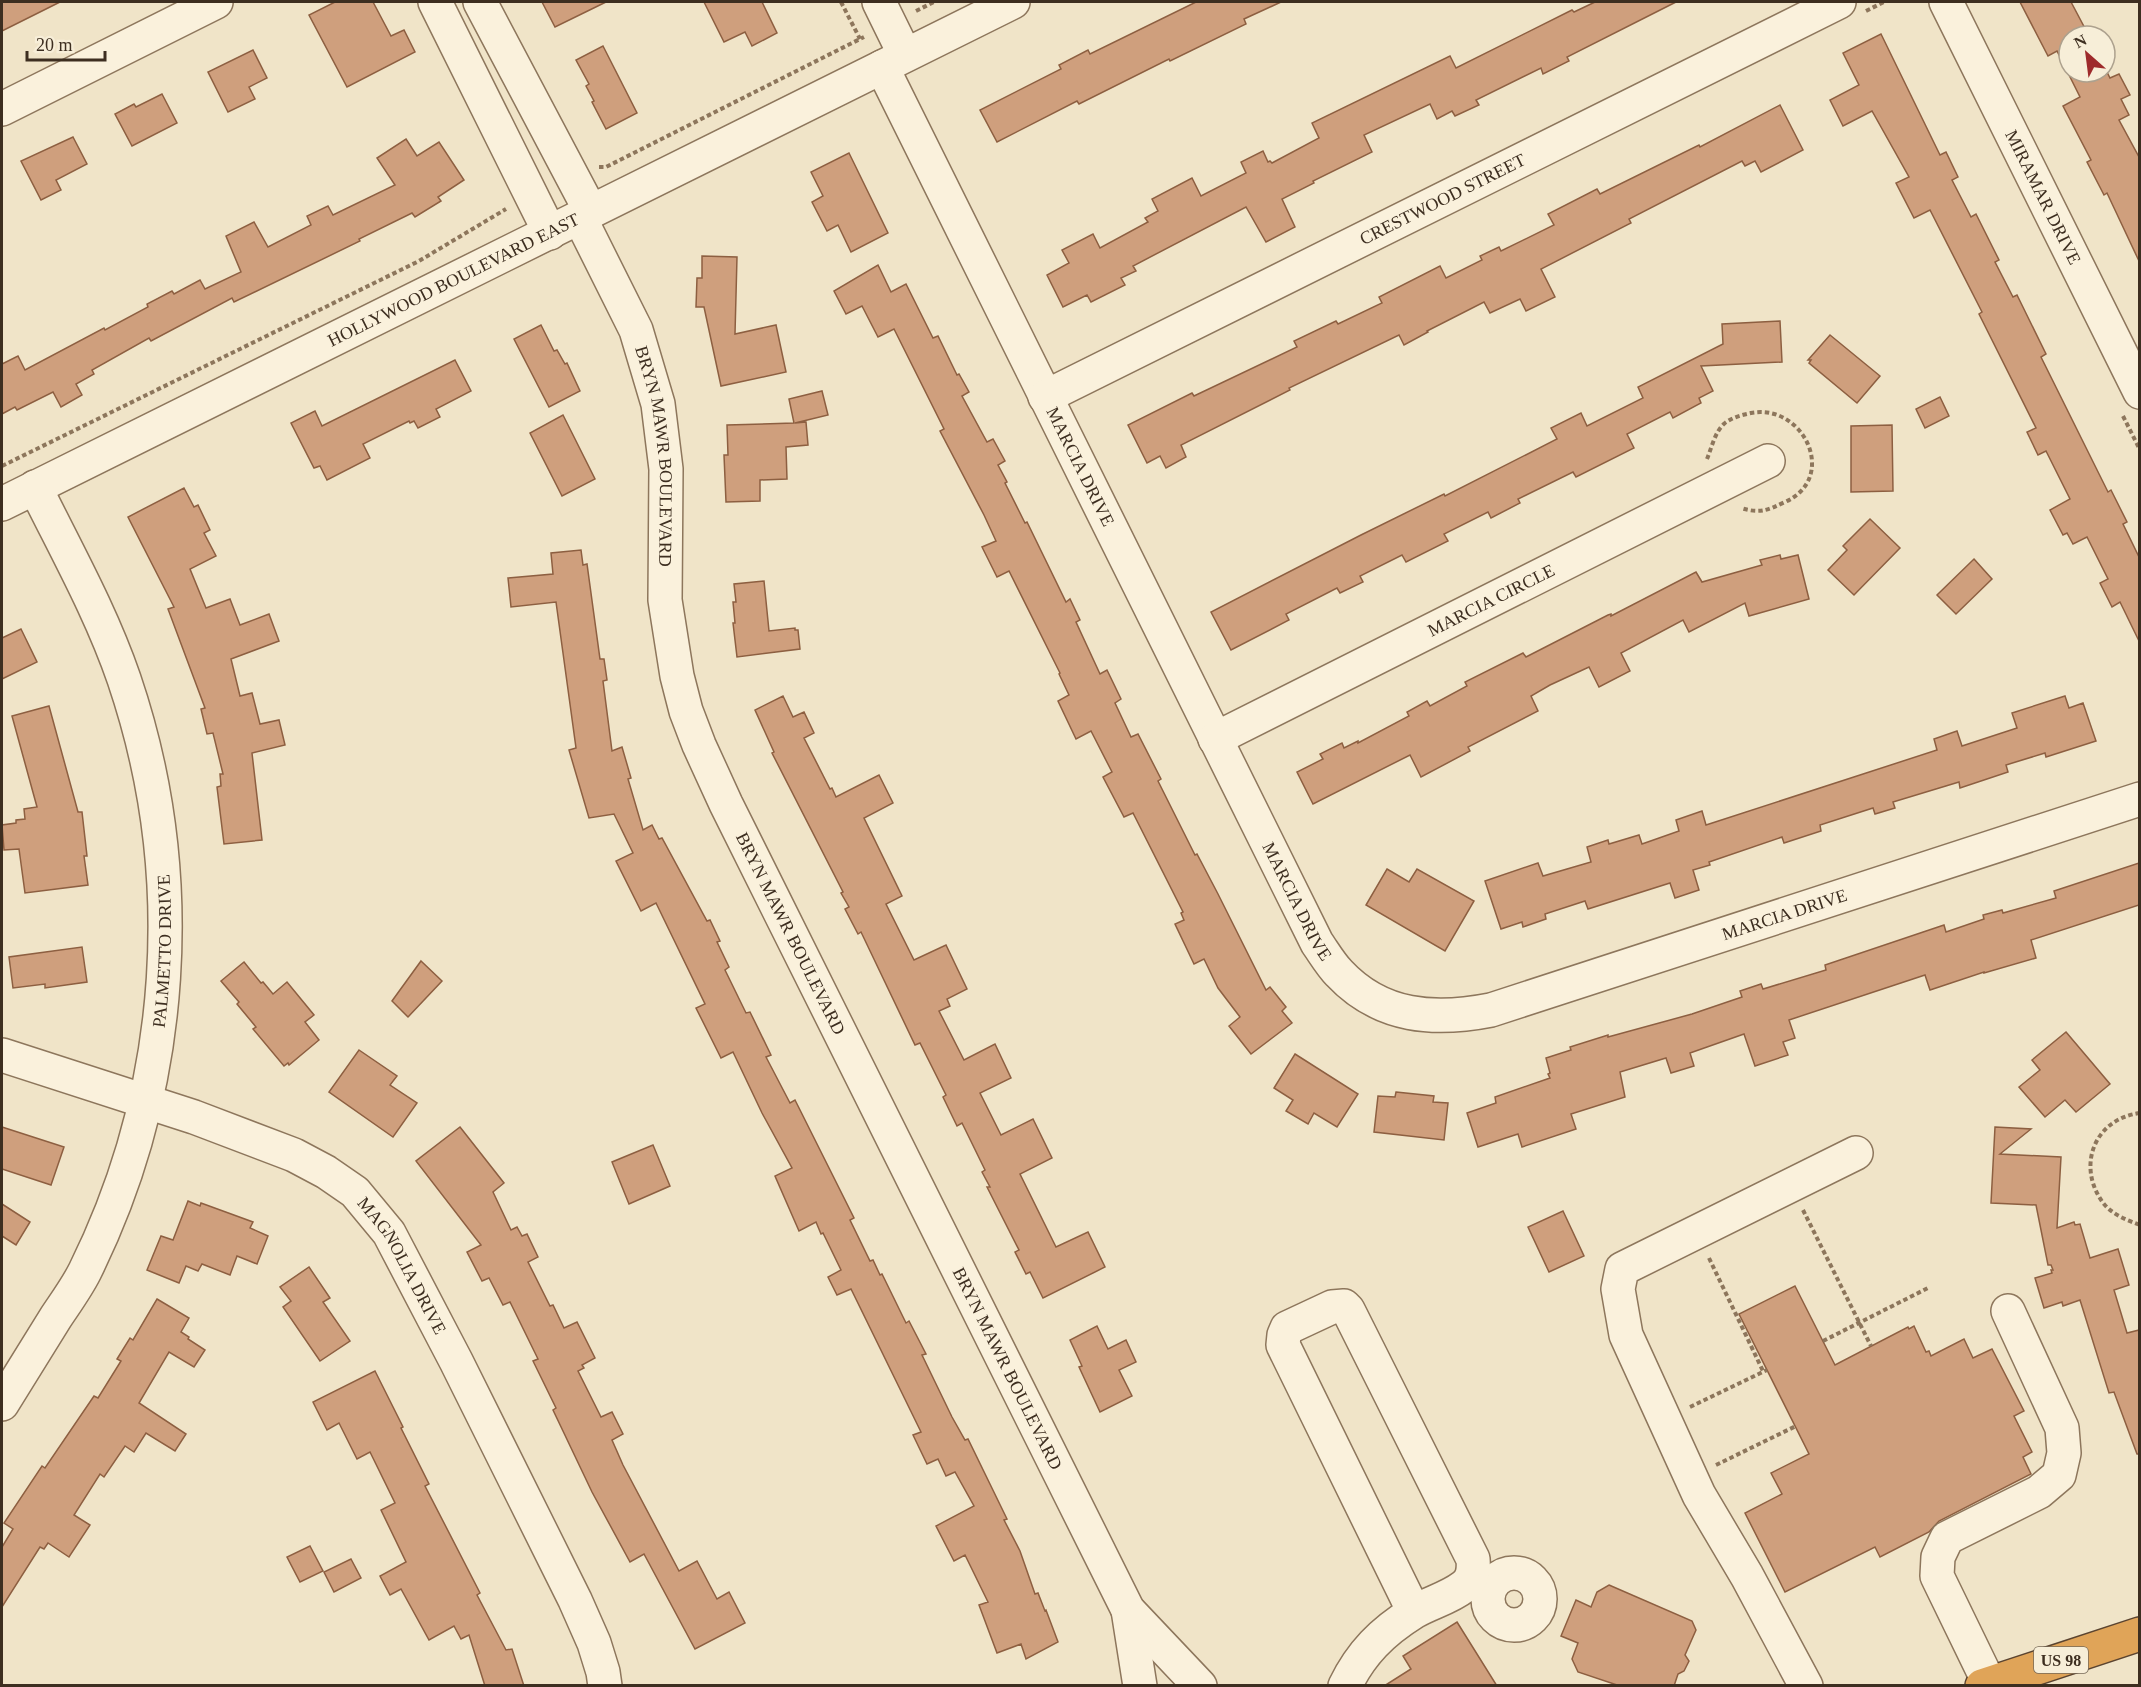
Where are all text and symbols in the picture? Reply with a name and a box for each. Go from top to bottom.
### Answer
scale bar [27,24,105,62]
north arrow [2057,24,2117,84]
text: N [2071,31,2090,51]
text: 20 m [36,35,73,55]
street label: MIRAMAR DRIVE [2001,127,2085,268]
street label: CRESTWOOD STREET [1356,150,1529,249]
street label: HOLLYWOOD BOULEVARD EAST [324,209,582,351]
street label: BRYN MAWR BOULEVARD [631,344,676,567]
street label: MARCIA DRIVE [1042,404,1118,529]
street label: MARCIA CIRCLE [1424,560,1558,640]
street label: BRYN MAWR BOULEVARD [732,829,849,1038]
street label: MARCIA DRIVE [1259,839,1336,964]
street label: PALMETTO DRIVE [149,874,175,1029]
street label: MARCIA DRIVE [1719,885,1850,944]
street label: MAGNOLIA DRIVE [353,1193,450,1338]
street label: BRYN MAWR BOULEVARD [949,1264,1066,1473]
road number: US 98 [2034,1647,2088,1673]

